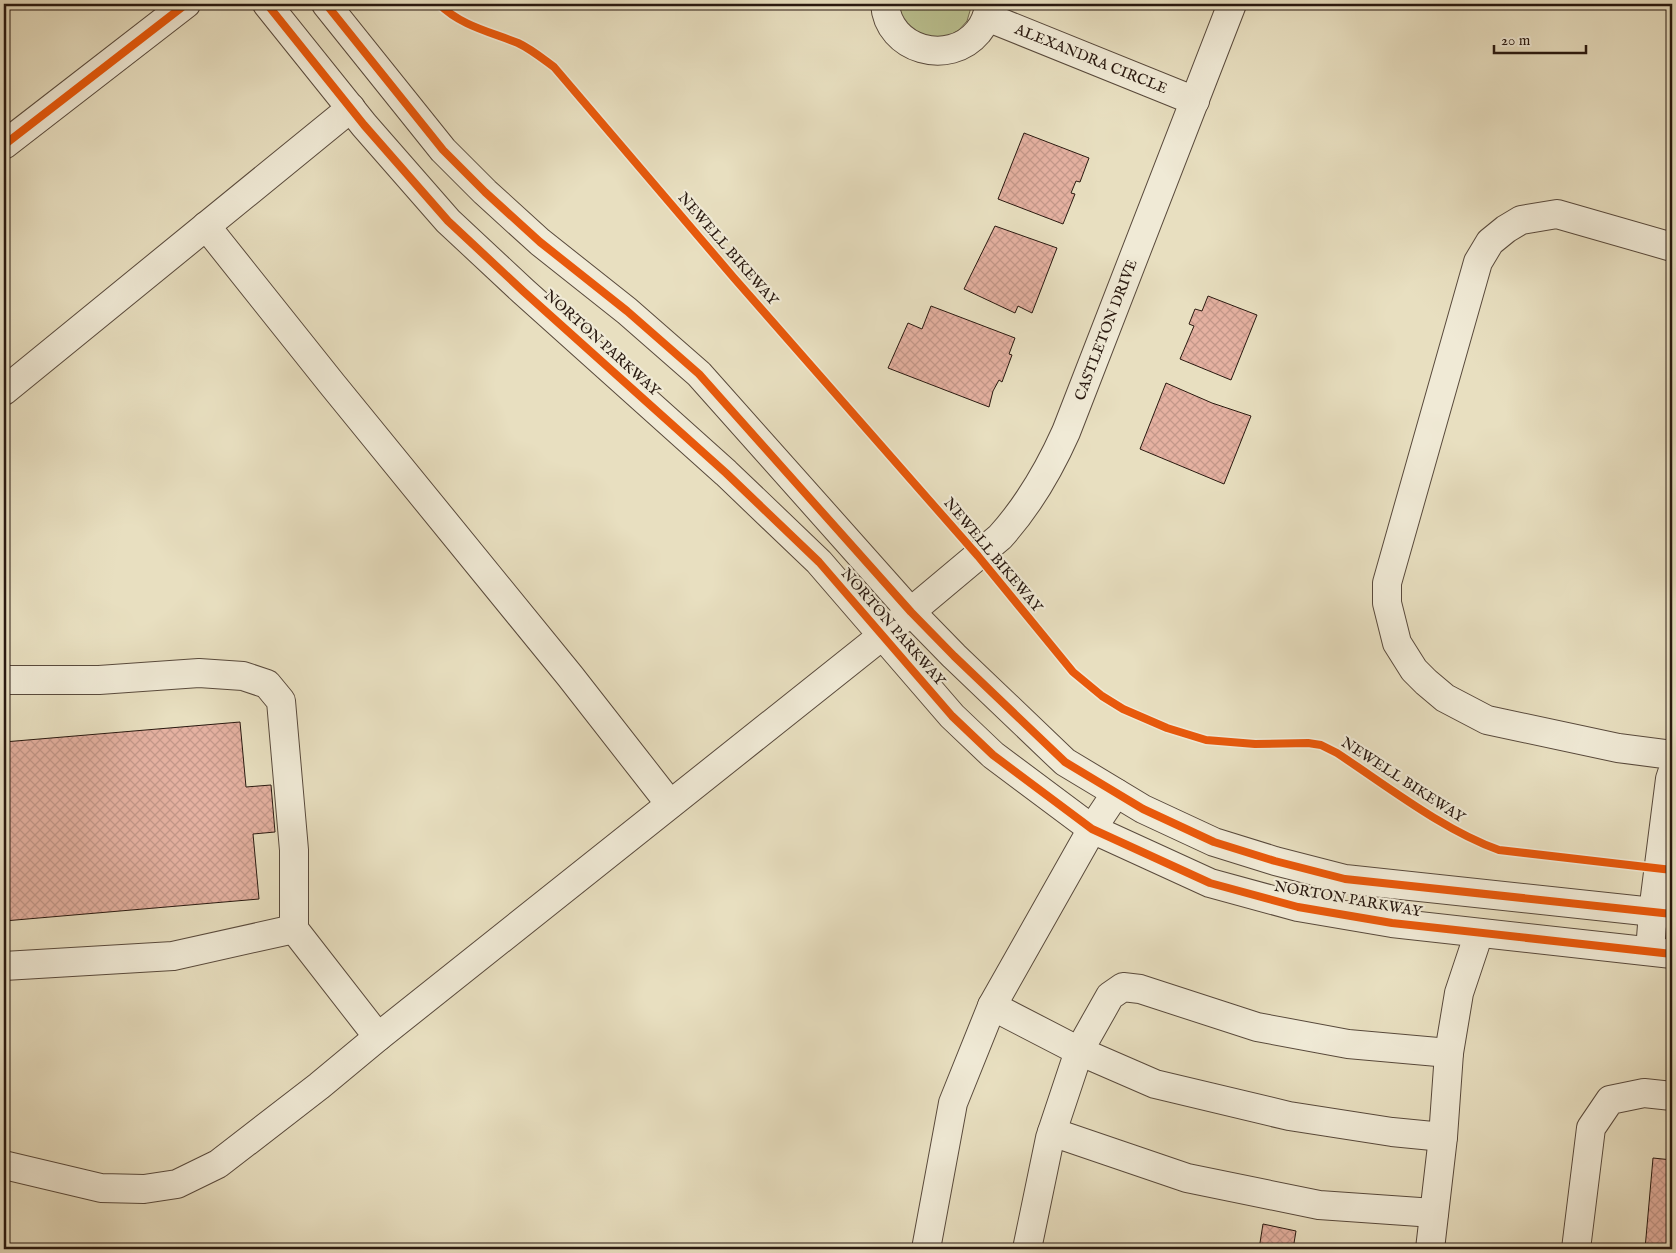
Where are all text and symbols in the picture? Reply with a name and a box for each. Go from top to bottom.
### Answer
street label: ALEXANDRA CIRCLE [1011,19,1170,98]
scale bar [1494,22,1586,54]
text: 20 m [1501,31,1531,50]
street label: NEWELL BIKEWAY [674,189,783,310]
street label: CASTLETON DRIVE [1070,257,1142,403]
street label: NORTON PARKWAY [540,286,665,401]
street label: NEWELL BIKEWAY [940,494,1047,617]
street label: NORTON PARKWAY [837,564,950,690]
street label: NEWELL BIKEWAY [1338,733,1469,828]
street label: NORTON PARKWAY [1273,877,1424,921]

